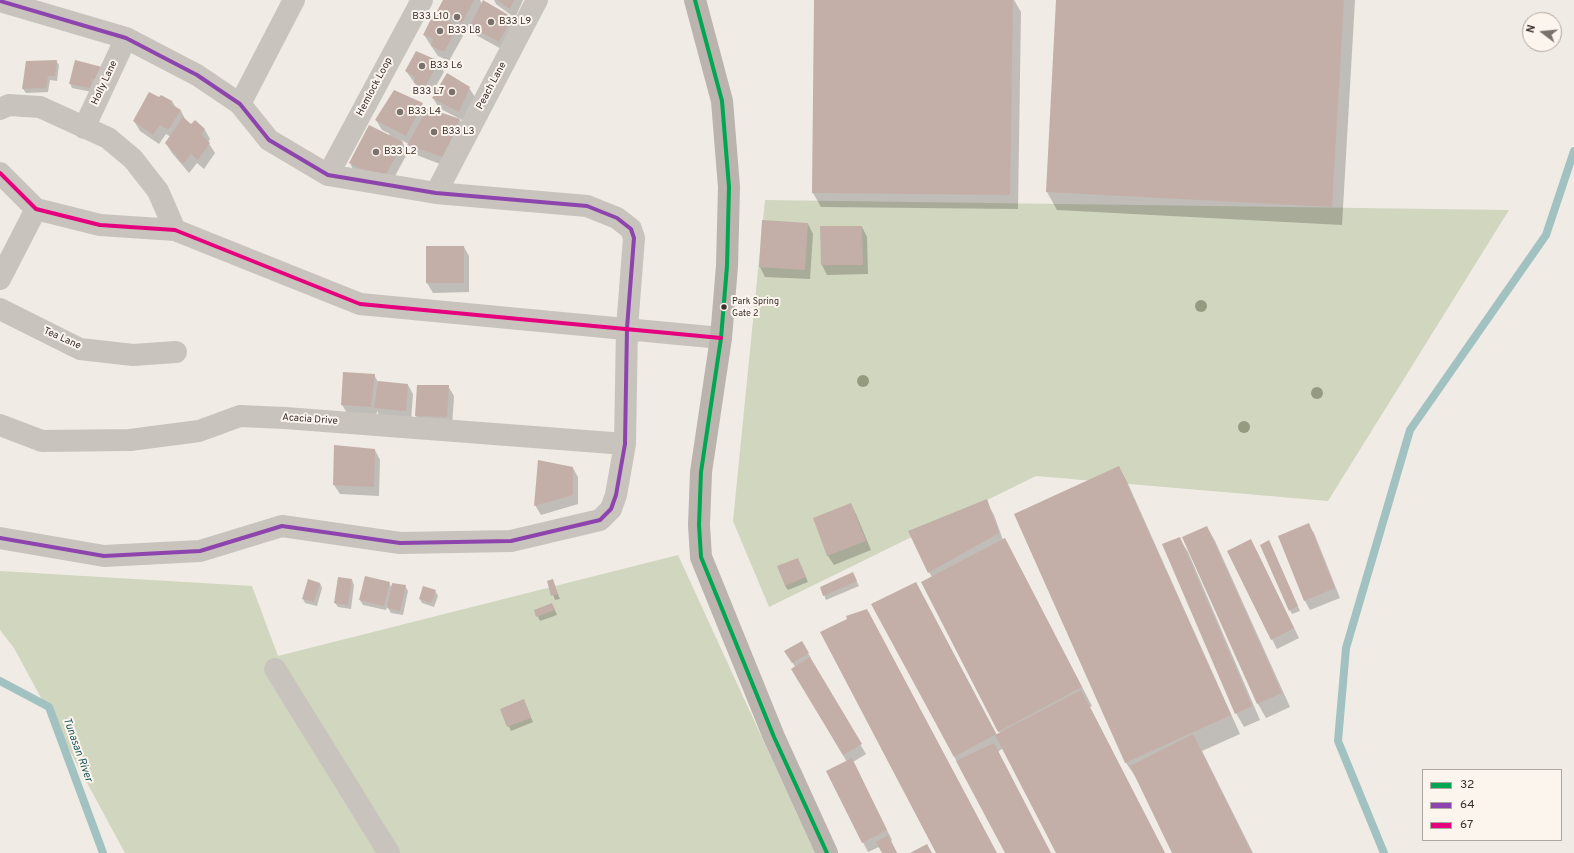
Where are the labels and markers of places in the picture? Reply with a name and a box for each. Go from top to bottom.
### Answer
place label: B33 L10 [412,11,449,23]
marker: B33 L10 [452,12,462,22]
place label: B33 L9 [499,16,531,28]
marker: B33 L9 [486,17,496,27]
place label: B33 L8 [448,25,481,37]
marker: B33 L8 [435,26,445,36]
place label: B33 L6 [430,60,463,72]
marker: B33 L6 [417,61,427,71]
place label: B33 L7 [413,86,444,98]
marker: B33 L7 [447,87,457,97]
place label: B33 L4 [408,106,441,118]
marker: B33 L4 [395,107,405,117]
place label: B33 L3 [442,126,475,138]
marker: B33 L3 [429,127,439,137]
place label: B33 L2 [384,146,417,158]
marker: B33 L2 [371,147,381,157]
place label: Park Spring Gate 2 [732,297,779,318]
marker: Park Spring Gate 2 [719,302,729,312]

